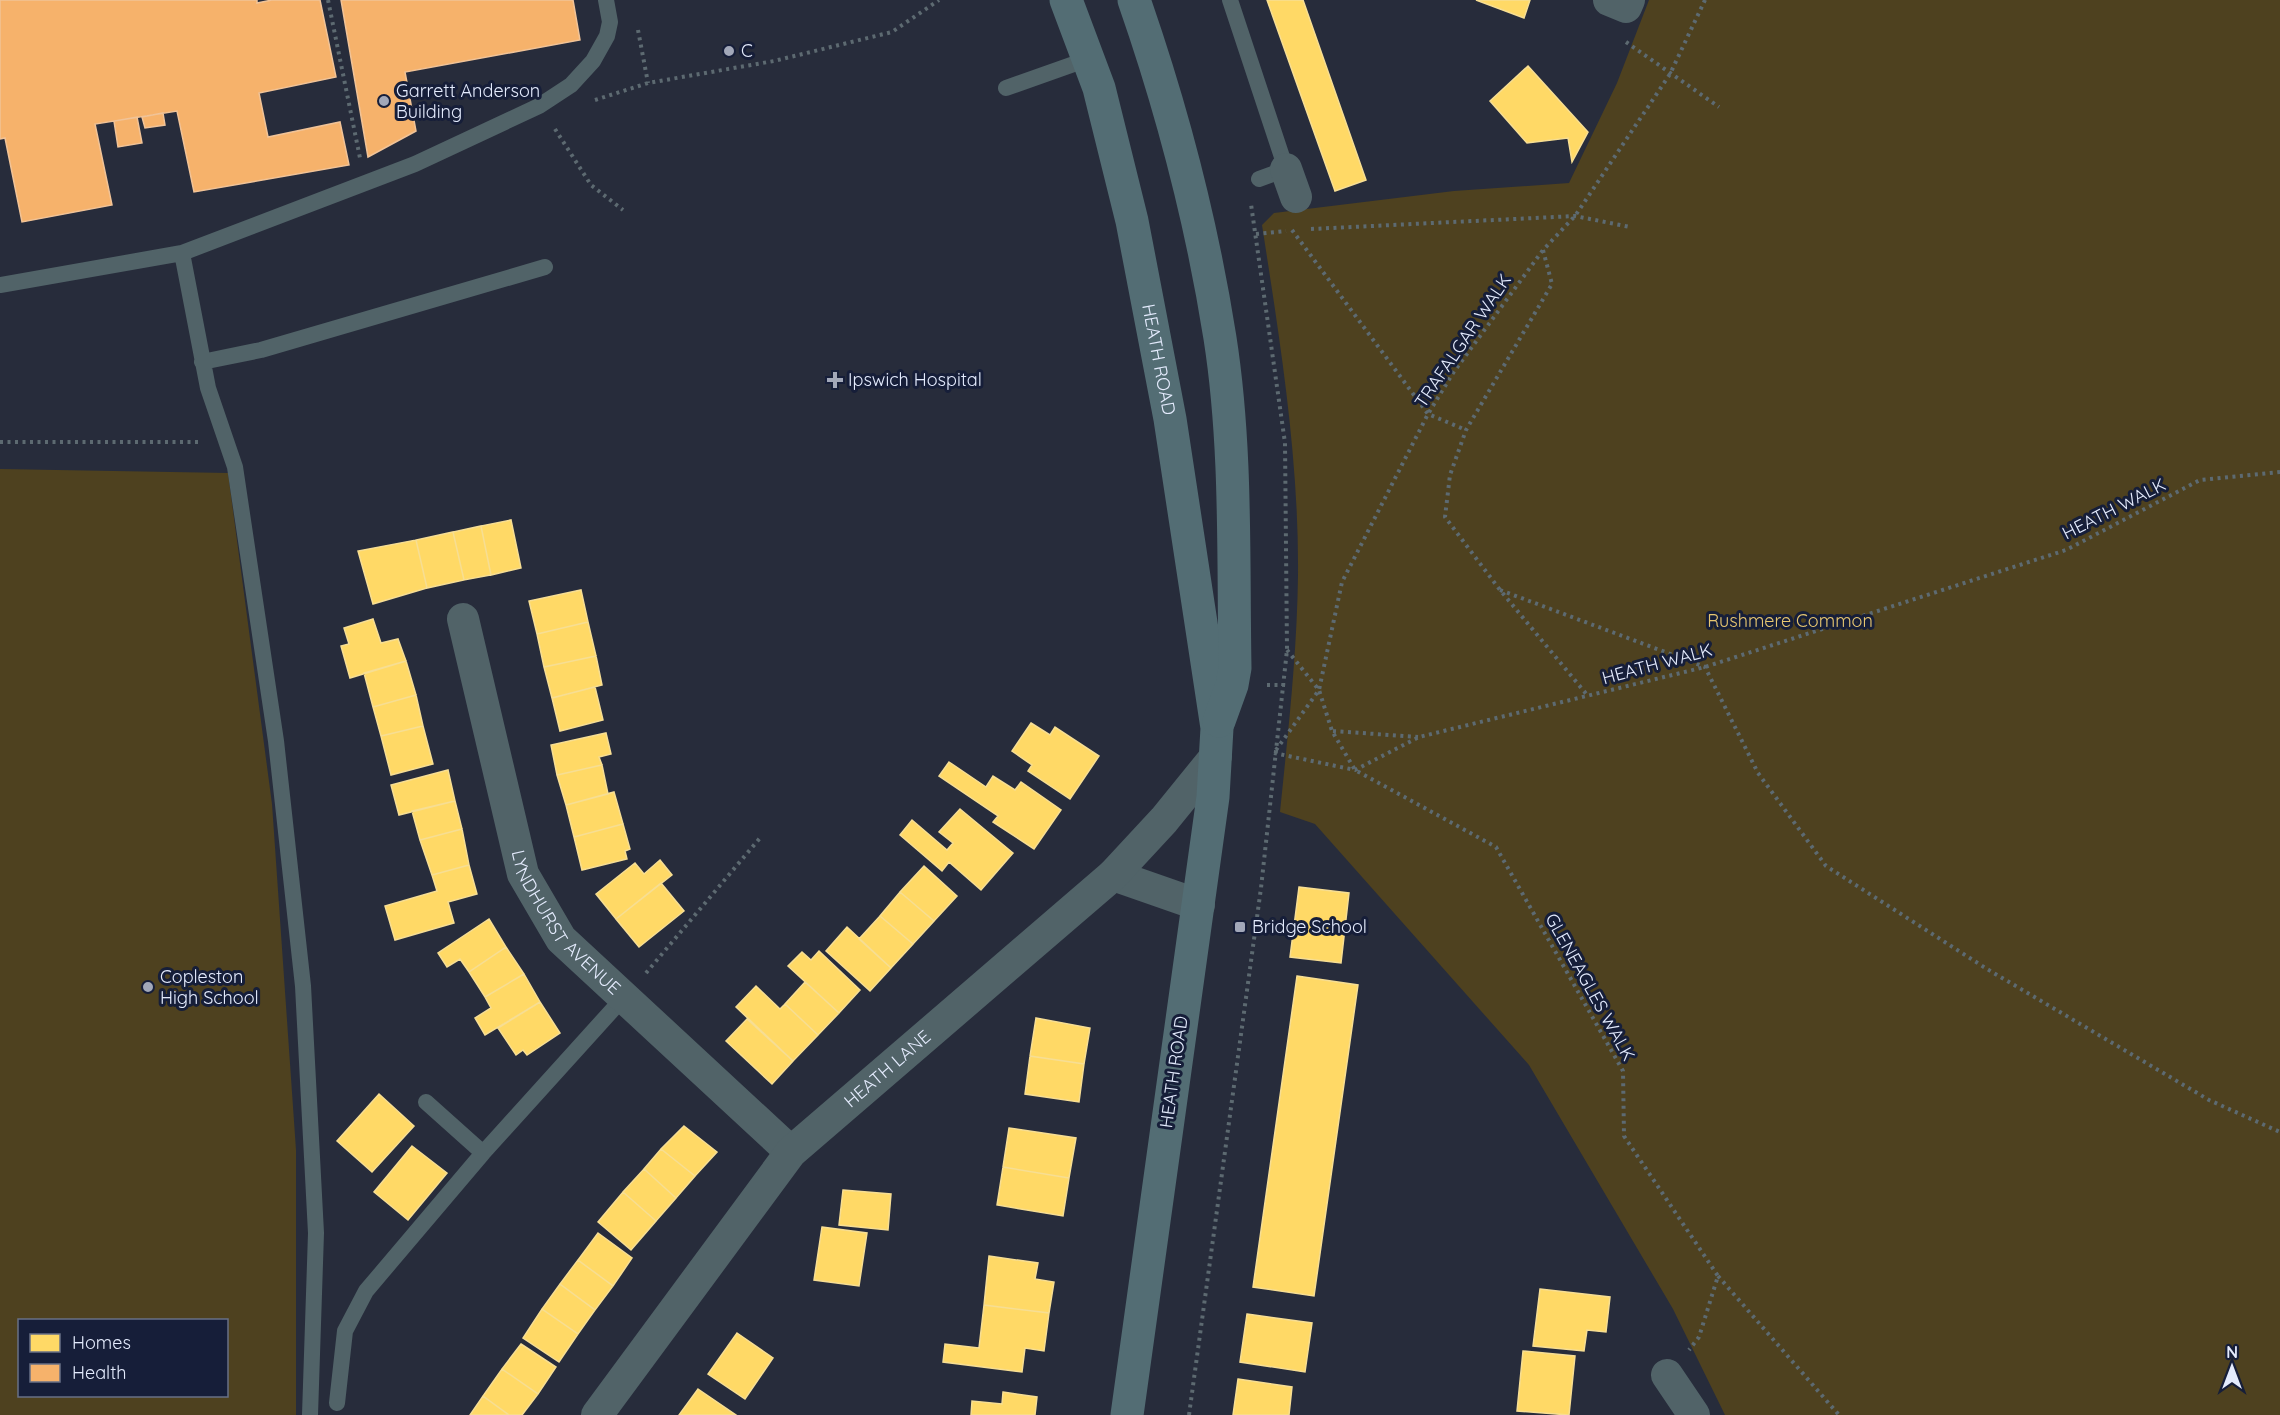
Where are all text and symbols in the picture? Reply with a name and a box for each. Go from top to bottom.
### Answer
place label: C [741,39,753,62]
marker: C [722,44,736,58]
place label: Garrett Anderson Building [396,79,540,123]
marker: Garrett Anderson Building [377,94,391,108]
street label: TRAFALGAR WALK [1409,269,1516,412]
street label: HEATH ROAD [1137,302,1181,417]
place label: Ipswich Hospital [848,368,982,391]
marker: Ipswich Hospital [826,371,844,389]
street label: HEATH WALK [2058,473,2169,544]
park label: Rushmere Common [1707,609,1873,632]
street label: HEATH WALK [1599,638,1714,689]
street label: LYNDHURST AVENUE [507,848,626,999]
street label: GLENEAGLES WALK [1540,909,1640,1064]
place label: Bridge School [1252,915,1367,938]
marker: Bridge School [1233,920,1247,934]
place label: Copleston High School [160,965,259,1009]
marker: Copleston High School [141,980,155,994]
street label: HEATH ROAD [1154,1014,1193,1129]
street label: HEATH LANE [839,1025,935,1112]
legend [18,1319,228,1397]
text: Homes [72,1331,131,1354]
north arrow [2202,1337,2262,1397]
text: N [2226,1342,2238,1362]
text: Health [72,1361,127,1384]

